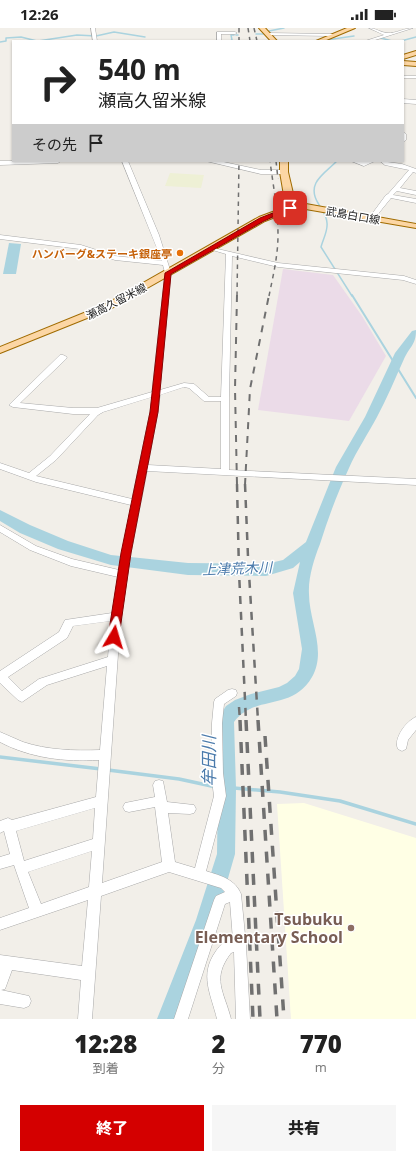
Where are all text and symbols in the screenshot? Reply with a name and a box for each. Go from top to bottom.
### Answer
text: 12:26 [20,4,59,24]
text: 540 m [98,50,181,88]
icon: right [32,56,84,108]
text: 瀬高久留米線 [98,88,206,112]
icon: arrive [85,132,107,154]
text: その先 [32,134,77,154]
pin [273,191,307,225]
icon: arrive [279,197,301,219]
street label: 武島白口線 [325,203,381,227]
place label: ハンバーグ&ステーキ銀座亭 [32,246,172,261]
marker: ハンバーグ&ステーキ銀座亭 [175,248,185,258]
street label: 瀬高久留米線 [83,279,149,323]
water label: 上津荒木川 [202,557,274,579]
position arrow [93,616,135,658]
water label: 牟田川 [197,734,220,787]
place label: Tsubuku Elementary School [195,908,343,948]
marker: Tsubuku Elementary School [346,923,356,933]
text: 12:28 [74,1027,137,1060]
text: 2 [211,1027,226,1060]
text: 770 [300,1027,342,1060]
text: m [315,1058,327,1076]
text: 到着 [93,1059,119,1077]
text: 分 [212,1059,225,1077]
button: 終了 [20,1105,204,1151]
button: 共有 [212,1105,396,1151]

